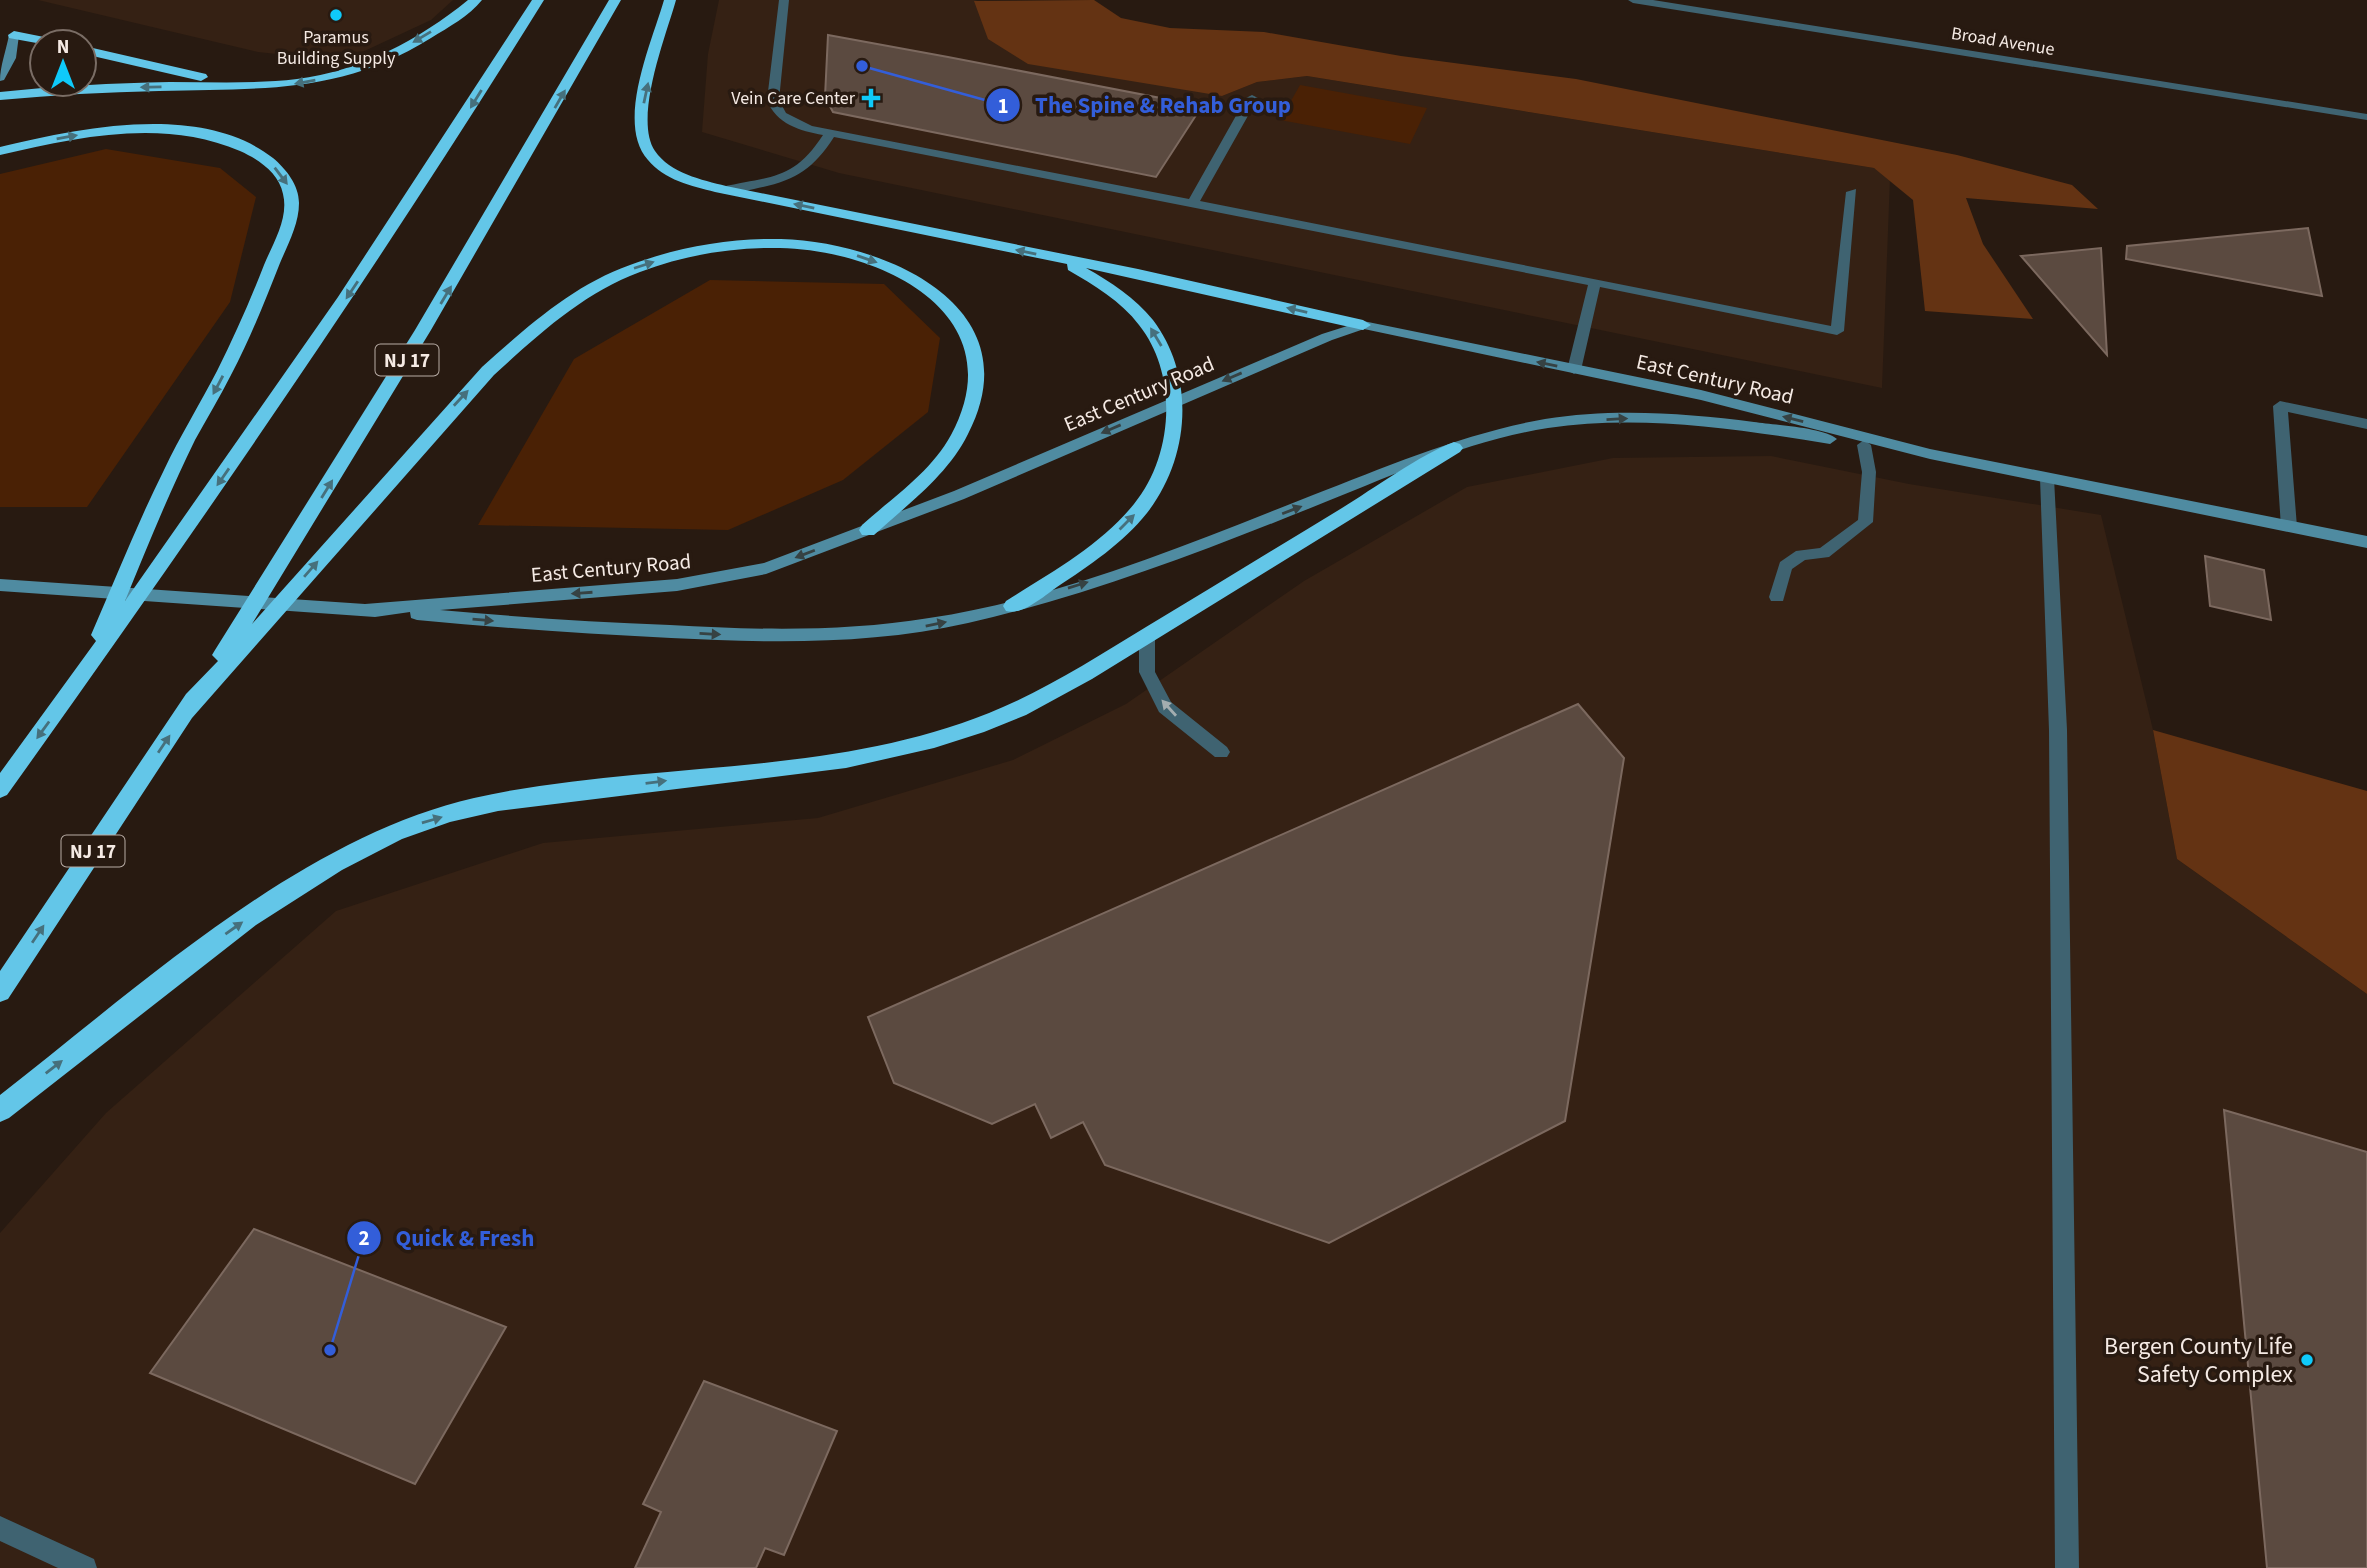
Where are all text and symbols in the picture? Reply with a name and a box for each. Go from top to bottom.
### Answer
marker: Paramus Building Supply [328,7,344,23]
street label: Broad Avenue [1949,21,2056,62]
place label: Paramus Building Supply [277,25,396,71]
north arrow [28,28,98,98]
one-way arrow [413,31,432,44]
text: N [57,34,69,61]
one-way arrow [294,77,316,88]
one-way arrow [140,81,162,93]
one-way arrow [641,82,652,104]
callout: The Spine & Rehab Group [986,83,1305,127]
place label: Vein Care Center [731,86,856,111]
marker: Vein Care Center [861,88,881,108]
one-way arrow [554,89,566,108]
text: The Spine & Rehab Group [1035,89,1291,122]
one-way arrow [470,90,483,109]
text: 1 [997,91,1009,121]
one-way arrow [56,131,78,142]
one-way arrow [273,166,288,184]
one-way arrow [793,200,815,211]
one-way arrow [1015,247,1037,258]
one-way arrow [857,254,878,265]
one-way arrow [633,260,654,270]
one-way arrow [345,281,359,299]
one-way arrow [439,286,452,305]
one-way arrow [1286,304,1308,315]
one-way arrow [1150,327,1162,347]
road number: NJ 17 [376,344,438,376]
street label: East Century Road [1633,346,1797,412]
street label: East Century Road [1059,349,1219,439]
one-way arrow [1536,358,1558,369]
one-way arrow [1222,371,1242,383]
one-way arrow [212,375,224,395]
one-way arrow [453,390,469,407]
one-way arrow [1606,413,1628,424]
one-way arrow [1781,413,1803,424]
one-way arrow [1101,423,1121,435]
one-way arrow [216,468,230,486]
one-way arrow [320,479,333,499]
one-way arrow [1282,504,1303,515]
one-way arrow [1118,514,1134,531]
street label: East Century Road [530,546,692,590]
one-way arrow [794,548,815,559]
one-way arrow [303,560,319,578]
one-way arrow [1068,579,1089,590]
one-way arrow [570,588,592,599]
one-way arrow [472,615,494,626]
one-way arrow [925,618,947,629]
one-way arrow [699,629,721,640]
one-way arrow [1161,700,1177,717]
one-way arrow [36,721,50,739]
one-way arrow [157,735,170,754]
one-way arrow [645,776,667,787]
one-way arrow [422,814,443,824]
road number: NJ 17 [62,836,124,866]
one-way arrow [225,921,243,935]
one-way arrow [31,925,45,943]
one-way arrow [44,1060,62,1075]
callout: Quick & Fresh [346,1216,548,1260]
text: Quick & Fresh [396,1222,534,1255]
text: 2 [358,1223,370,1253]
place label: Bergen County Life Safety Complex [2104,1329,2293,1392]
marker: Bergen County Life Safety Complex [2299,1352,2315,1368]

